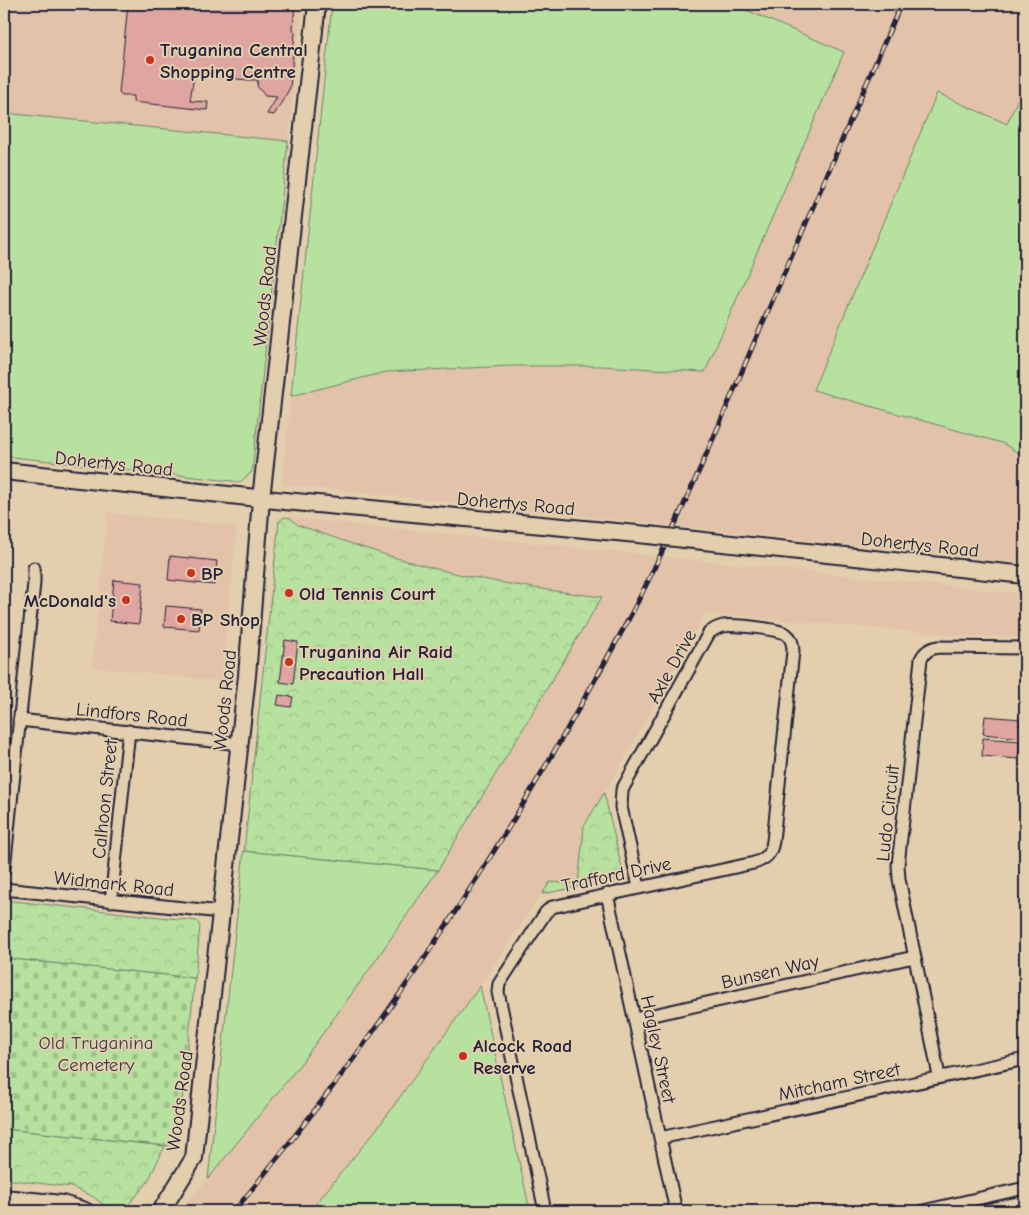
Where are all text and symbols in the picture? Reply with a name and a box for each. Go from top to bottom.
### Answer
place label: Truganina Central Shopping Centre [160,39,308,83]
marker: Truganina Central Shopping Centre [144,54,156,66]
street label: Woods Road [249,245,281,348]
street label: Dohertys Road [54,447,174,481]
street label: Dohertys Road [456,488,576,520]
street label: Dohertys Road [860,528,980,562]
place label: BP [201,563,224,585]
marker: BP [185,567,197,579]
place label: Old Tennis Court [299,583,436,605]
marker: Old Tennis Court [283,587,295,599]
place label: McDonald's [24,590,116,612]
marker: McDonald's [120,594,132,606]
place label: BP Shop [191,609,260,631]
marker: BP Shop [175,613,187,625]
street label: Axle Drive [643,626,701,707]
place label: Truganina Air Raid Precaution Hall [299,641,453,685]
street label: Woods Road [209,649,241,752]
marker: Truganina Air Raid Precaution Hall [283,656,295,668]
street label: Lindfors Road [75,698,189,732]
street label: Calhoon Street [88,738,122,860]
street label: Ludo Circuit [872,763,904,862]
street label: Trafford Drive [559,853,673,897]
street label: Widmark Road [53,867,175,901]
street label: Bunsen Way [719,950,822,994]
street label: Hagley Street [636,993,680,1106]
park label: Old Truganina Cemetery [39,1032,153,1076]
place label: Alcock Road Reserve [473,1035,572,1079]
street label: Woods Road [162,1050,198,1153]
marker: Alcock Road Reserve [457,1050,469,1062]
street label: Mitcham Street [776,1058,903,1106]

